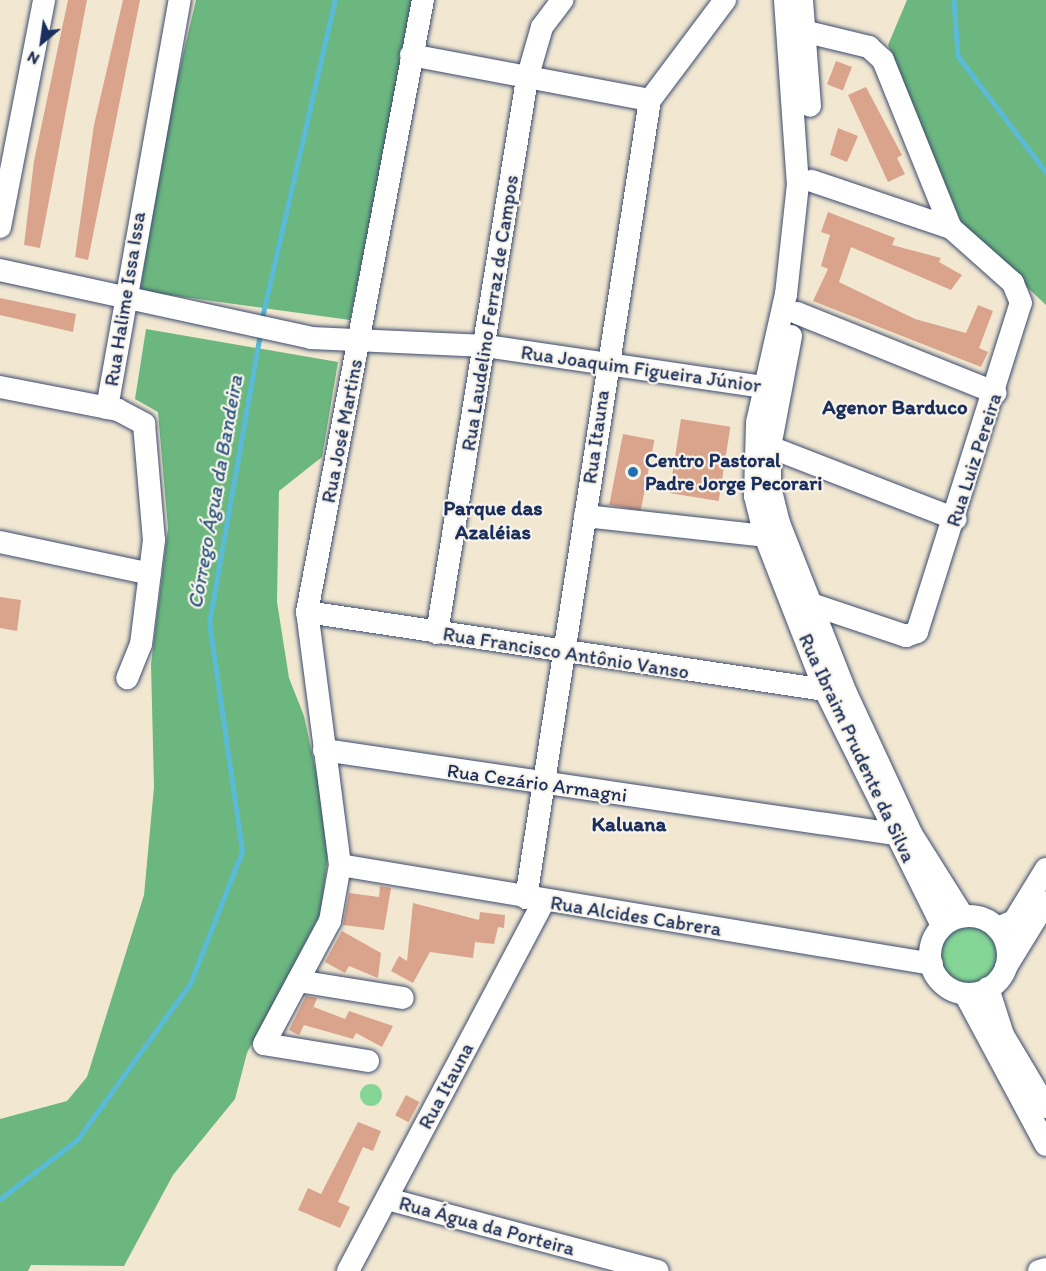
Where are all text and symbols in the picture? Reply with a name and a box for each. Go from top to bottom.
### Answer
north arrow [12,12,72,72]
text: N [24,47,42,69]
street label: Rua Laudelino Ferraz de Campos [456,173,524,453]
street label: Rua Halime Issa Issa [99,209,151,389]
street label: Rua Joaquim Figueira Júnior [519,340,763,398]
street label: Rua José Martins [316,357,368,505]
water label: Córrego Água da Bandeira [182,373,248,611]
street label: Rua Itauna [578,388,614,486]
street label: Rua Luiz Pereira [941,391,1007,529]
district label: Agenor Barduco [822,394,968,420]
place label: Centro Pastoral Padre Jorge Pecorari [645,448,821,495]
marker: Centro Pastoral Padre Jorge Pecorari [626,465,640,479]
district label: Parque das Azaléias [443,495,543,545]
street label: Rua Francisco Antônio Vanso [441,622,691,684]
street label: Rua Ibraim Prudente da Silva [793,629,921,867]
street label: Rua Cezário Armagni [446,759,628,807]
district label: Kaluana [592,811,666,837]
street label: Rua Alcides Cabrera [549,891,723,941]
street label: Rua Itauna [413,1038,479,1134]
street label: Rua Água da Porteira [396,1191,578,1261]

